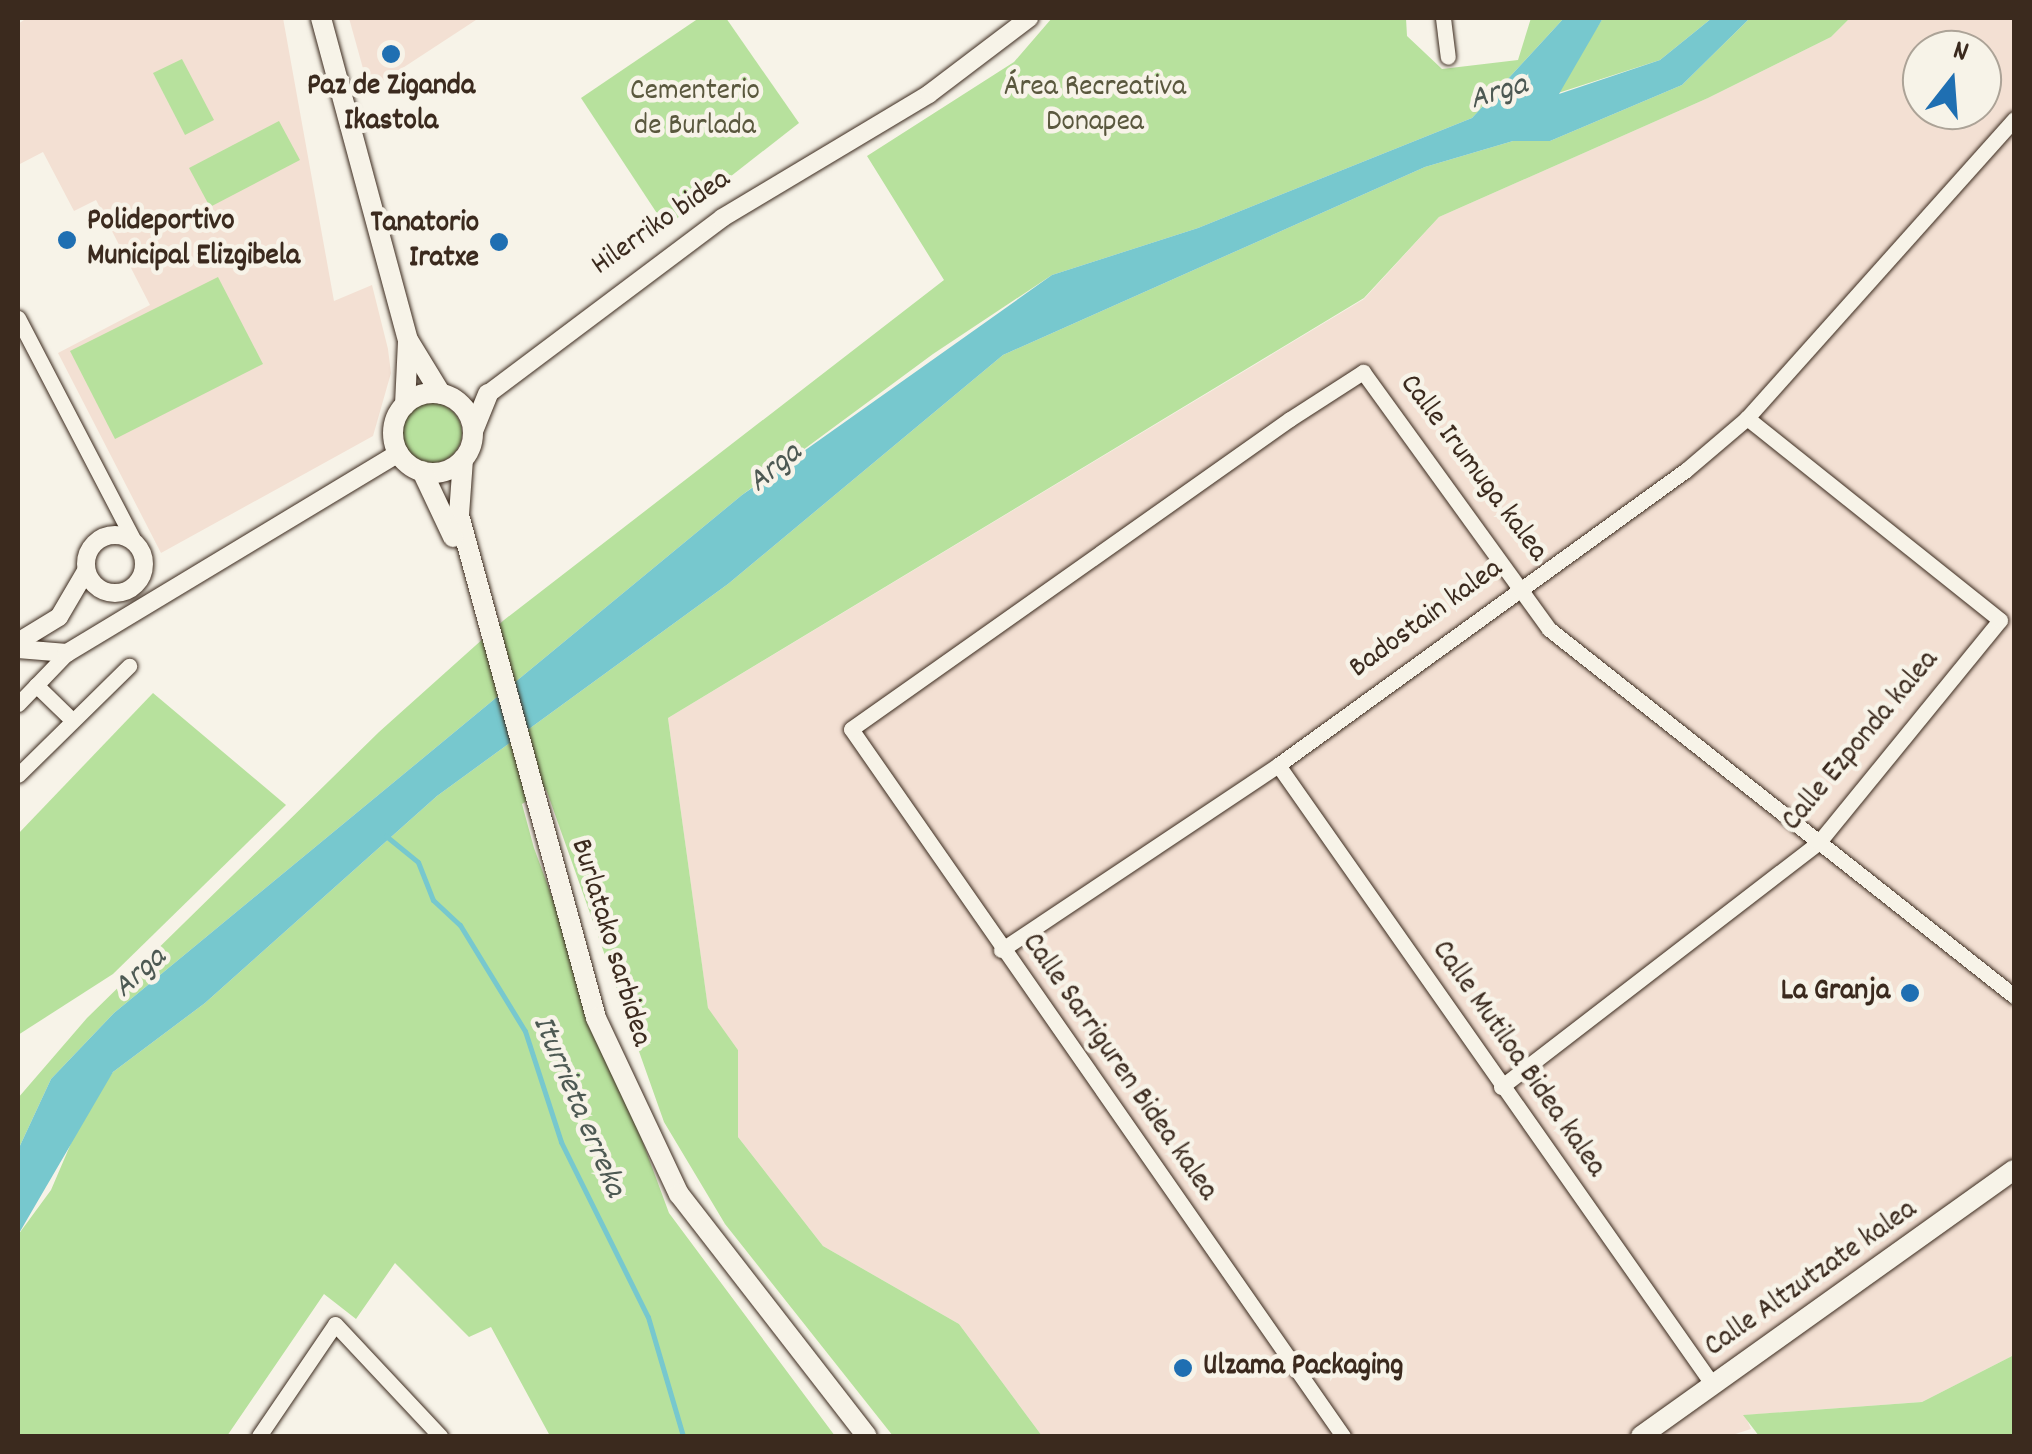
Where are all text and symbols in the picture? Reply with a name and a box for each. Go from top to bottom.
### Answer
north arrow [1902,30,2002,130]
text: N [1948,32,1973,74]
marker: Paz de Ziganda Ikastola [380,43,402,65]
water label: Arga [1465,67,1533,121]
place label: Paz de Ziganda Ikastola [307,70,475,140]
park label: Área Recreativa Donapea [1004,71,1186,142]
park label: Cementerio de Burlada [630,75,760,146]
street label: Hilerriko bidea [586,163,738,285]
place label: Polideportivo Municipal Elizgibela [87,205,300,276]
place label: Tanatorio Iratxe [371,207,479,278]
marker: Polideportivo Municipal Elizgibela [56,229,78,251]
marker: Tanatorio Iratxe [488,231,510,253]
street label: Calle Irumuga kalea [1390,368,1554,570]
water label: Arga [741,436,811,502]
street label: Badostain kalea [1343,552,1511,688]
street label: Calle Ezponda kalea [1776,644,1948,840]
street label: Burlatako sarbidea [560,835,658,1051]
street label: Calle Sarriguren Bidea kalea [1012,927,1224,1209]
street label: Calle Mutiloa Bidea kalea [1422,935,1612,1185]
water label: Arga [106,940,176,1008]
place label: La Granja [1781,975,1890,1011]
marker: La Granja [1899,982,1921,1004]
water label: Iturrieta erreka [522,1010,632,1204]
street label: Calle Altzutzate kalea [1699,1193,1925,1367]
place label: Ulzama Packaging [1203,1350,1403,1386]
marker: Ulzama Packaging [1172,1357,1194,1379]

